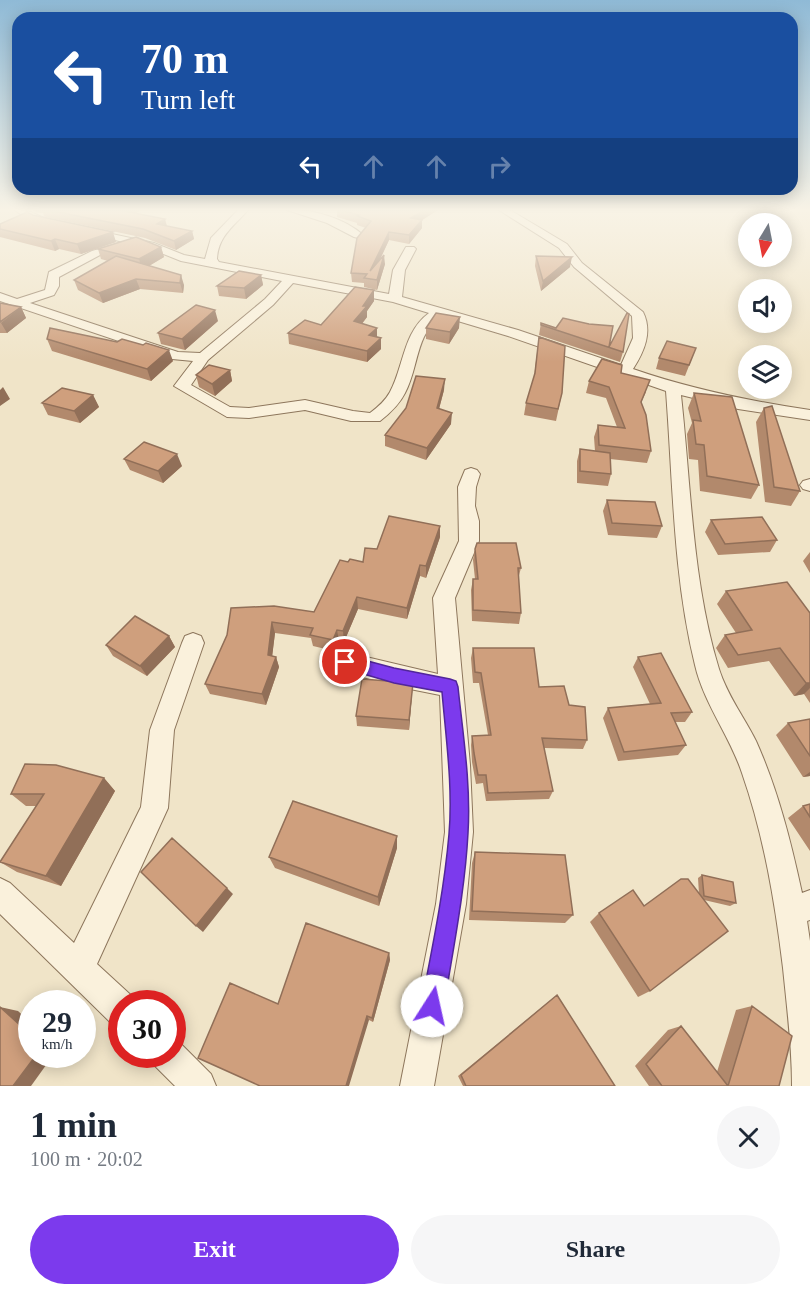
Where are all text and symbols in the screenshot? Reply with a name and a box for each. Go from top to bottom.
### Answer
icon: left [42,36,120,114]
text: 70 m [141,36,229,82]
text: Turn left [141,85,235,115]
icon: left [294,150,327,183]
icon: ahead [357,150,390,183]
icon: ahead [420,150,453,183]
icon: right [483,150,516,183]
north arrow [738,213,792,267]
map controls [738,213,792,399]
button: sound [738,279,792,333]
button: layers [738,345,792,399]
pin [319,636,370,687]
icon: arrive [328,645,361,678]
position arrow [400,974,464,1038]
speed limit sign: 30 [108,990,186,1068]
text: 29 [42,1005,72,1038]
text: km/h [42,1036,72,1052]
text: 1 min [30,1105,117,1145]
button: close [717,1106,780,1169]
text: 100 m · 20:02 [30,1148,143,1170]
button: Exit [30,1215,399,1284]
button: Share [411,1215,780,1284]

